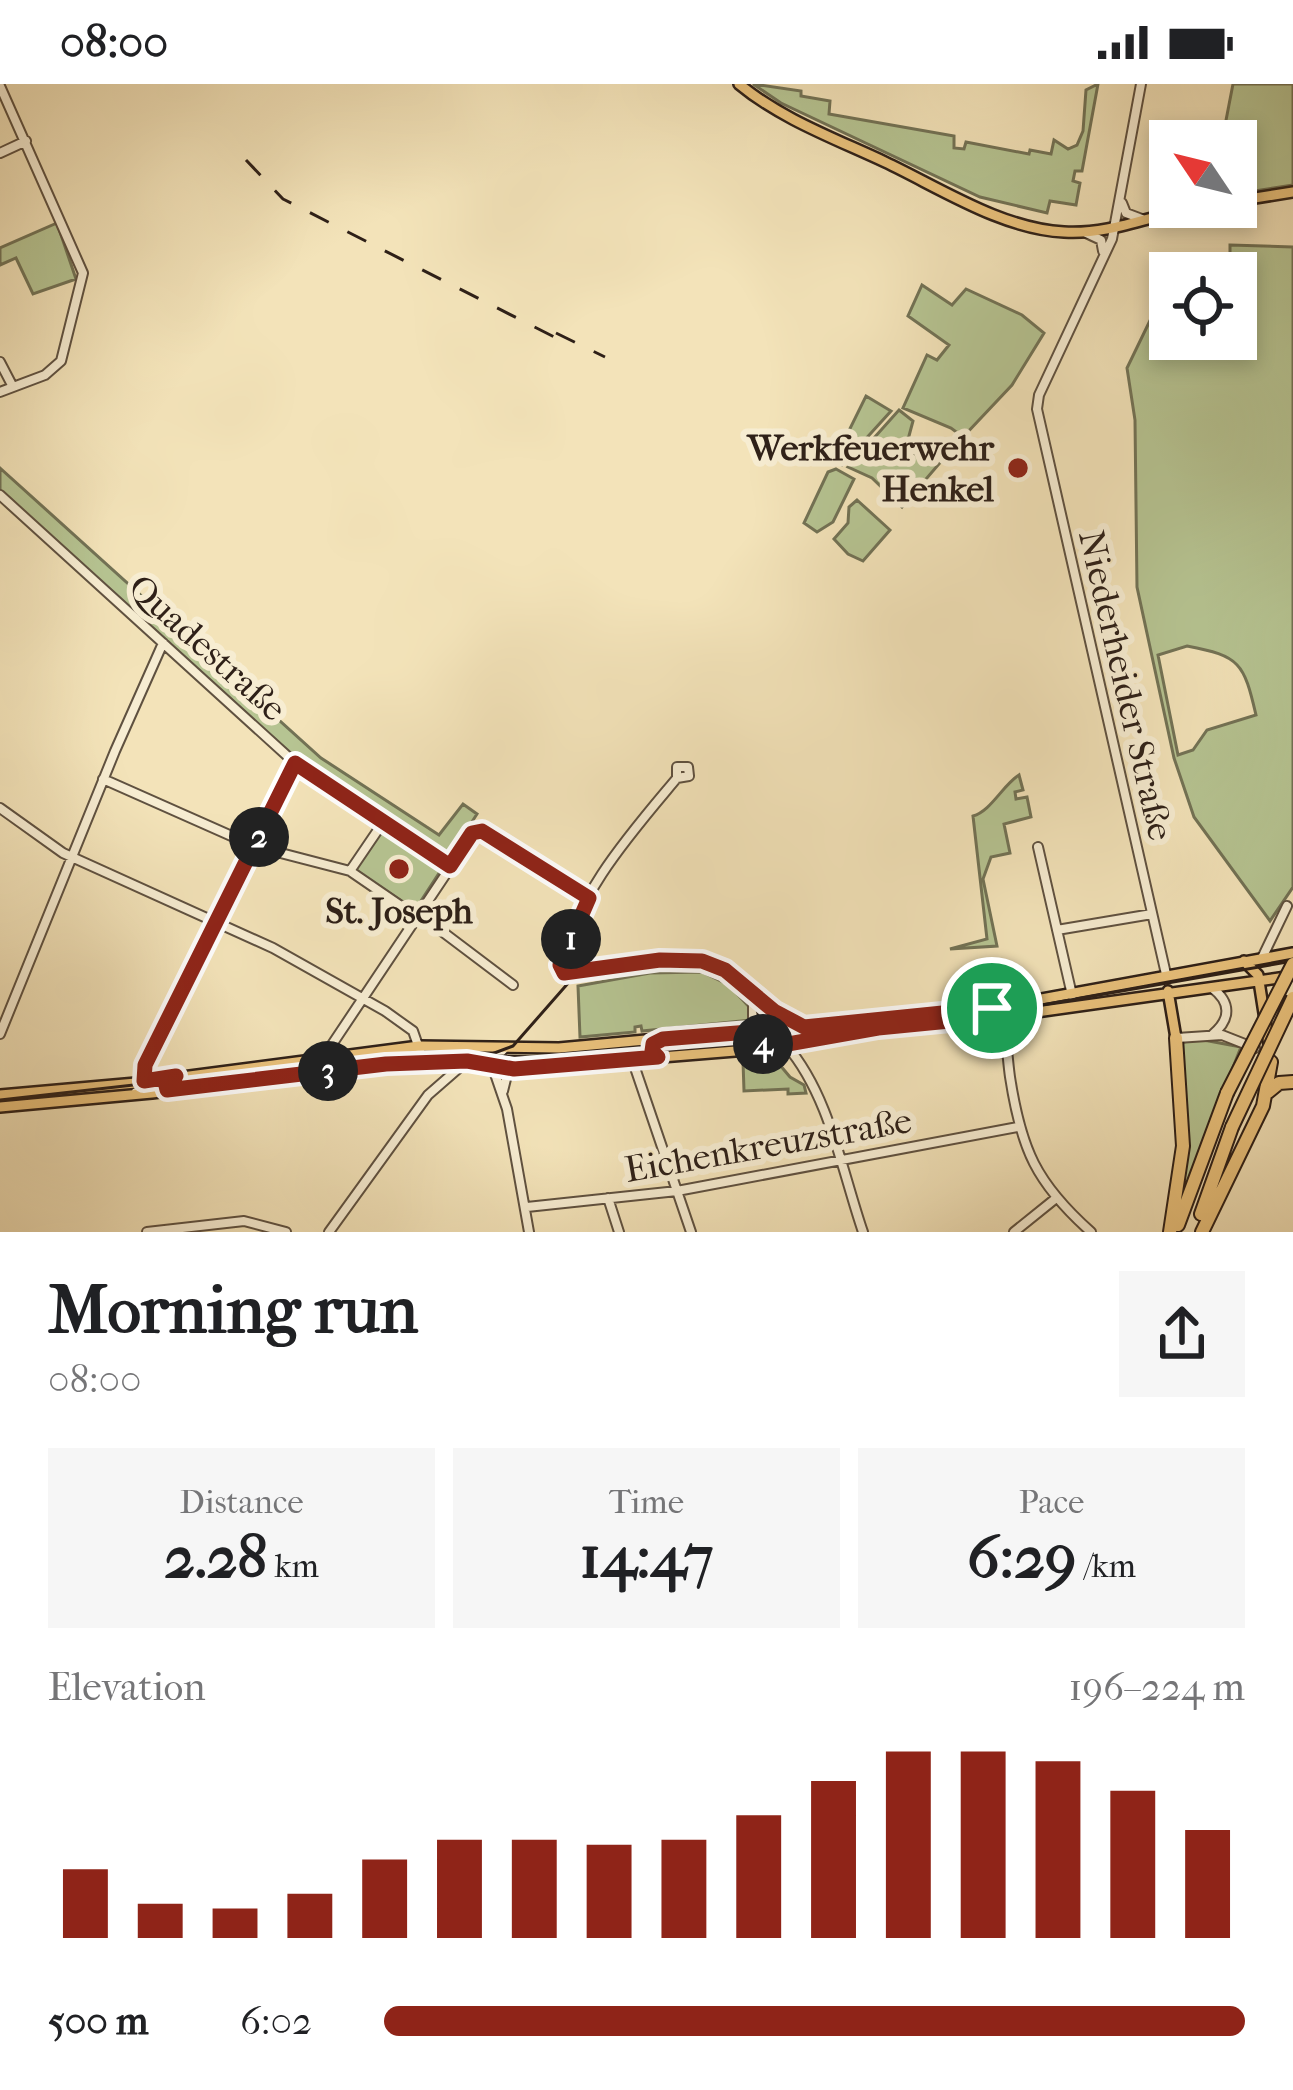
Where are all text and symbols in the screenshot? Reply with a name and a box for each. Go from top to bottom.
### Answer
text: 08:00 [60,16,168,69]
north arrow [1149,120,1257,228]
map controls [1149,120,1257,360]
button: locate [1149,252,1257,360]
place label: Werkfeuerwehr Henkel [746,427,995,510]
marker: Werkfeuerwehr Henkel [1005,455,1031,481]
street label: Niederheider Straße [1070,526,1182,844]
street label: Quadestraße [120,566,295,730]
pin: 2 [229,807,289,867]
text: 2 [251,817,267,856]
marker: St. Joseph [386,856,412,882]
place label: St. Joseph [325,890,474,932]
pin: 1 [541,909,601,969]
text: 1 [565,919,577,958]
pin [941,957,1043,1059]
icon: arrive [959,975,1025,1041]
pin: 4 [733,1014,793,1074]
text: 4 [753,1024,773,1063]
pin: 3 [298,1041,358,1101]
text: 3 [321,1051,335,1090]
street label: Eichenkreuzstraße [622,1099,915,1191]
button: share [1119,1271,1245,1397]
text: Morning run [48,1272,418,1349]
text: 08:00 [48,1356,142,1402]
text: Distance [179,1483,304,1522]
text: Time [609,1483,684,1522]
text: Pace [1019,1483,1084,1522]
text: 2.28 [164,1522,267,1593]
text: 14:47 [579,1522,714,1593]
text: 6:29 [967,1522,1076,1593]
text: km [267,1547,319,1586]
text: /km [1076,1547,1136,1586]
text: Elevation [48,1664,206,1710]
text: 196–224 m [1069,1664,1245,1710]
text: 500 m [48,1998,149,2044]
text: 6:02 [240,1998,312,2044]

